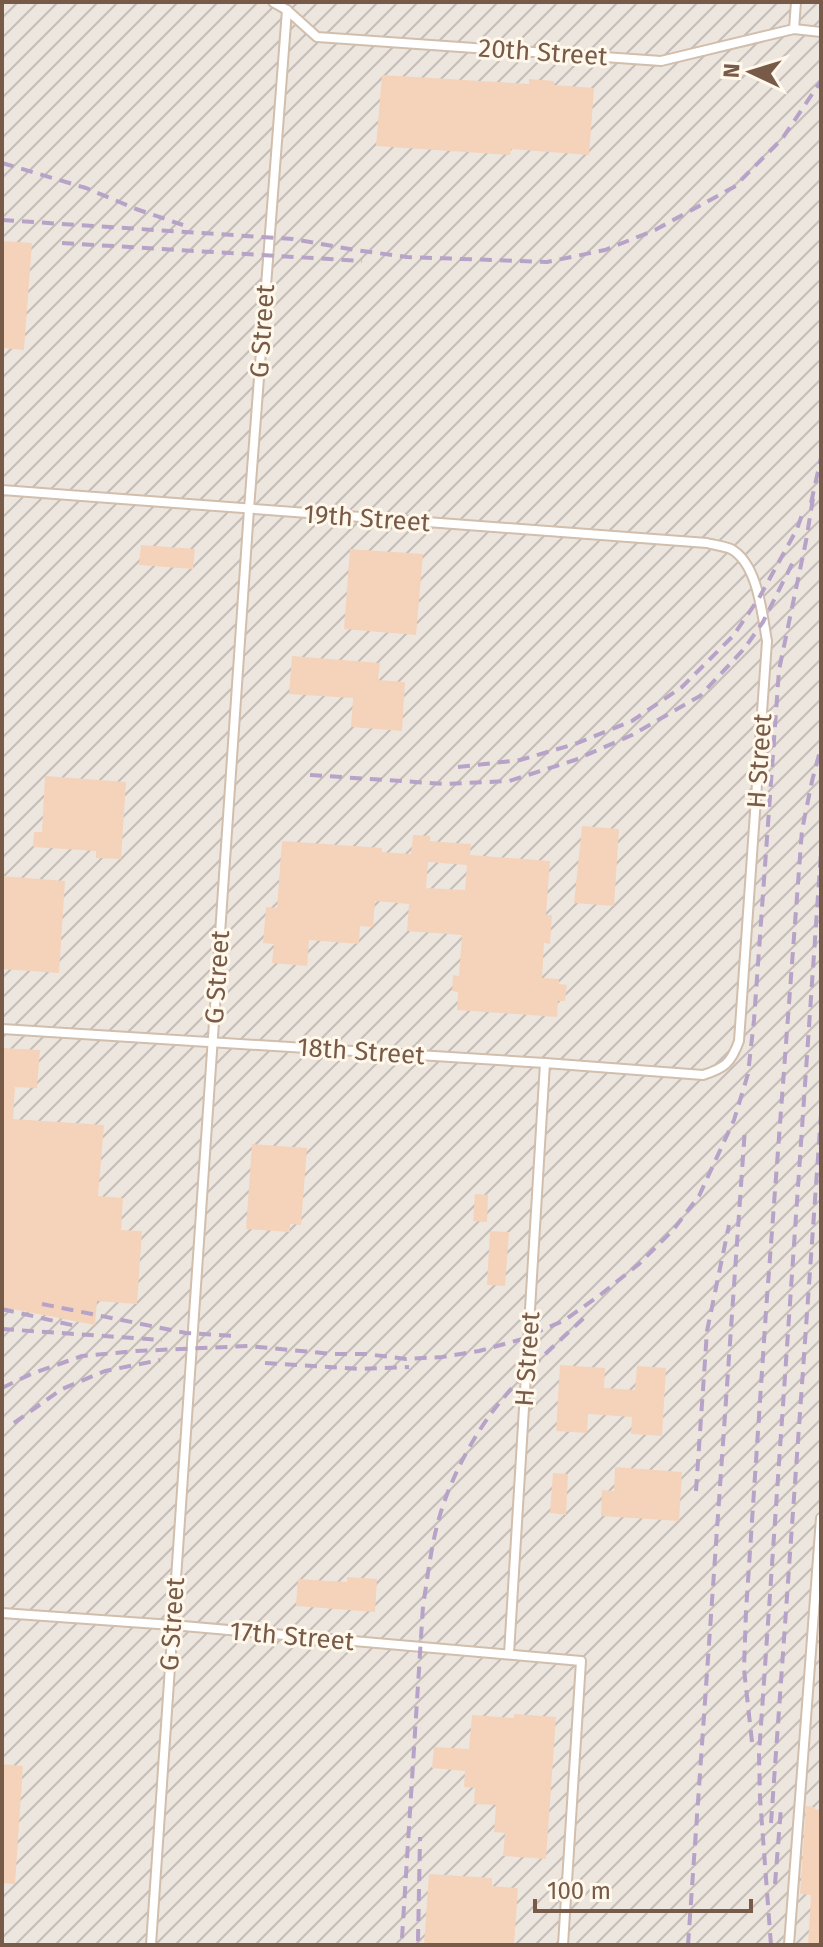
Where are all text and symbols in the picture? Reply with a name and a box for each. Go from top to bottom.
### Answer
north arrow [711,32,791,112]
street label: 20th Street [477,33,609,73]
text: N [718,62,746,79]
street label: G Street [244,283,281,379]
street label: 19th Street [303,499,432,538]
street label: H Street [741,712,778,810]
street label: G Street [199,929,236,1025]
street label: 18th Street [296,1032,426,1071]
street label: H Street [509,1310,546,1408]
street label: G Street [154,1576,191,1672]
street label: 17th Street [228,1616,356,1657]
scale bar [535,1863,751,1913]
text: 100 m [547,1877,611,1905]

